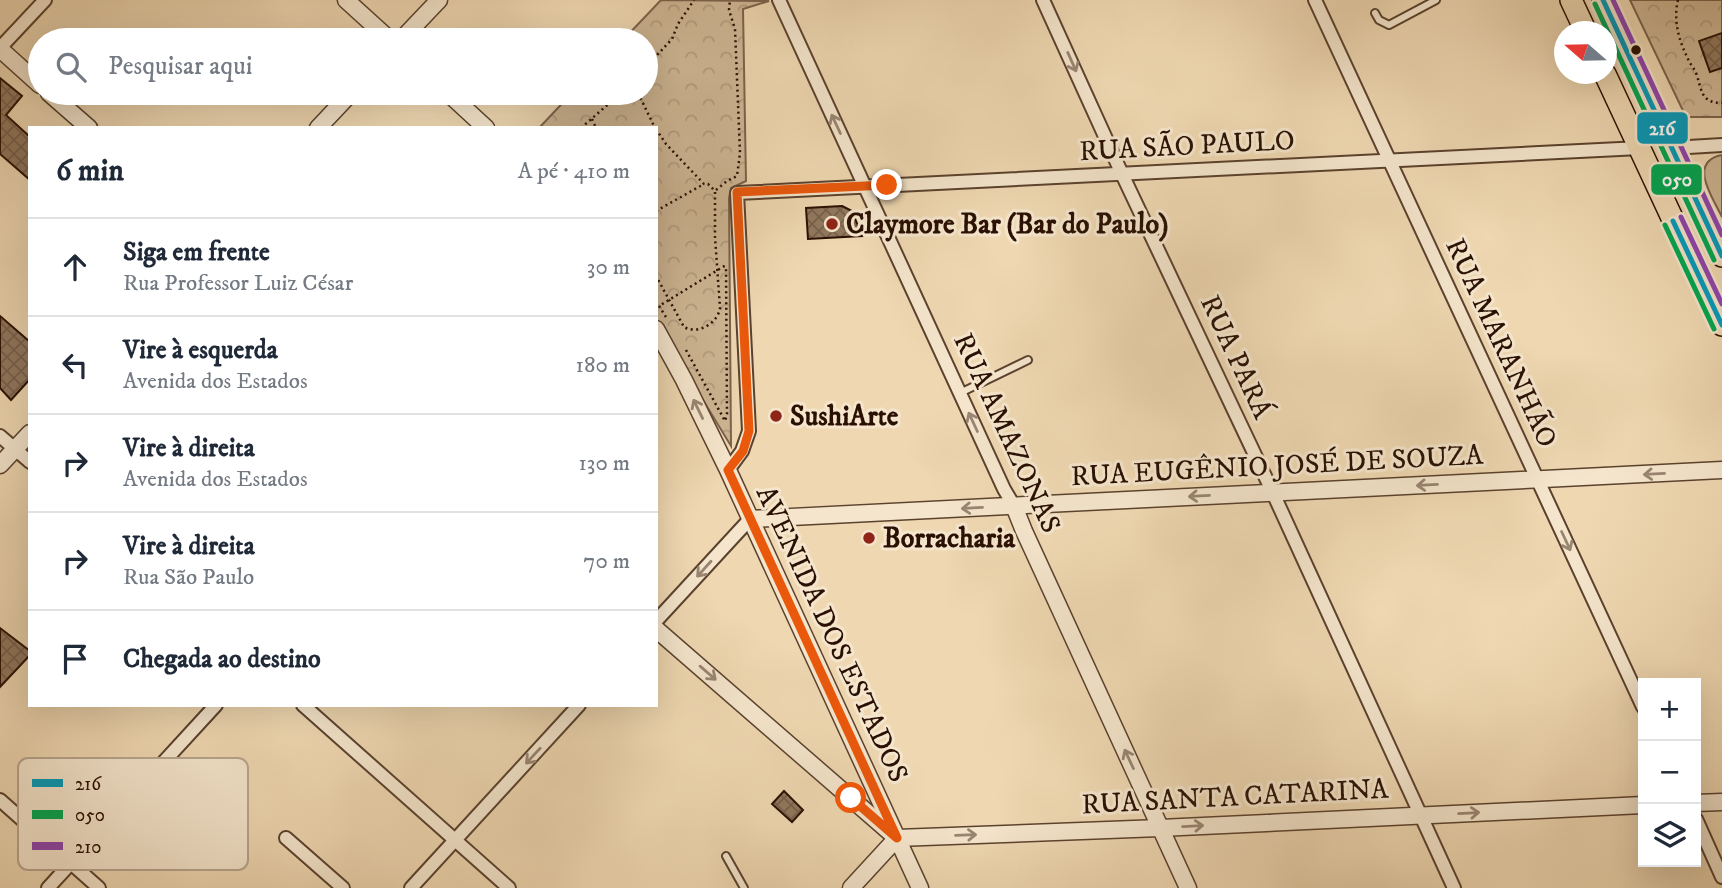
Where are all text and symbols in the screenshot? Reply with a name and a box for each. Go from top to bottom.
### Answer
north arrow [1554,21,1617,84]
search box [28,28,658,105]
unlabelled marker [1629,43,1643,57]
icon: search [52,48,90,86]
text: Pesquisar aqui [108,50,252,83]
one-way arrow [1066,51,1079,72]
line badge: 216 [1636,111,1689,145]
one-way arrow [829,114,842,135]
text: 216 [1649,118,1676,141]
street label: RUA SÃO PAULO [1078,122,1296,169]
text: 6 min [56,153,124,190]
text: A pé · 410 m [518,157,630,186]
line badge: 050 [1650,163,1703,196]
route end [871,169,902,200]
text: 050 [1662,169,1692,192]
place label: Claymore Bar (Bar do Paulo) [846,207,1169,242]
marker: Claymore Bar (Bar do Paulo) [824,216,840,232]
street label: RUA MARANHÃO [1437,232,1566,453]
text: Siga em frente [123,236,270,269]
icon: ahead [56,248,94,286]
text: 30 m [587,253,630,282]
text: Rua Professor Luiz César [123,269,353,298]
street label: RUA PARÁ [1192,289,1281,426]
street label: RUA AMAZONAS [945,327,1069,539]
text: Vire à esquerda [123,334,278,367]
icon: left [56,346,94,384]
text: 180 m [575,351,630,380]
text: Avenida dos Estados [123,367,308,396]
one-way arrow [690,399,704,420]
place label: SushiArte [790,399,899,434]
marker: SushiArte [768,408,784,424]
one-way arrow [966,412,979,433]
text: Vire à direita [123,432,255,465]
street label: RUA EUGÊNIO JOSÉ DE SOUZA [1070,438,1485,494]
icon: right [56,444,94,482]
text: 130 m [578,449,630,478]
text: Avenida dos Estados [123,465,308,494]
one-way arrow [1643,467,1666,480]
one-way arrow [1415,479,1438,492]
street label: AVENIDA DOS ESTADOS [748,480,916,788]
one-way arrow [1188,490,1211,503]
one-way arrow [961,501,984,514]
place label: Borracharia [883,521,1016,556]
text: Vire à direita [123,530,255,563]
marker: Borracharia [861,530,877,546]
one-way arrow [1560,530,1573,552]
icon: right [56,542,94,580]
text: 70 m [583,547,630,576]
one-way arrow [696,560,712,578]
text: Rua São Paulo [123,563,254,592]
icon: arrive [56,640,94,678]
text: Chegada ao destino [123,643,321,676]
one-way arrow [698,665,716,681]
map controls [1638,678,1701,867]
button: + [1638,678,1701,741]
button: − [1638,741,1701,804]
one-way arrow [524,747,541,764]
one-way arrow [1121,749,1135,770]
legend [18,758,248,870]
street label: RUA SANTA CATARINA [1081,771,1390,823]
text: 216 [75,773,102,796]
route start [835,782,866,813]
text: 050 [75,804,105,827]
button: layers [1638,804,1701,867]
one-way arrow [1457,807,1480,820]
one-way arrow [1181,820,1204,833]
one-way arrow [954,829,977,842]
text: 210 [75,836,101,859]

